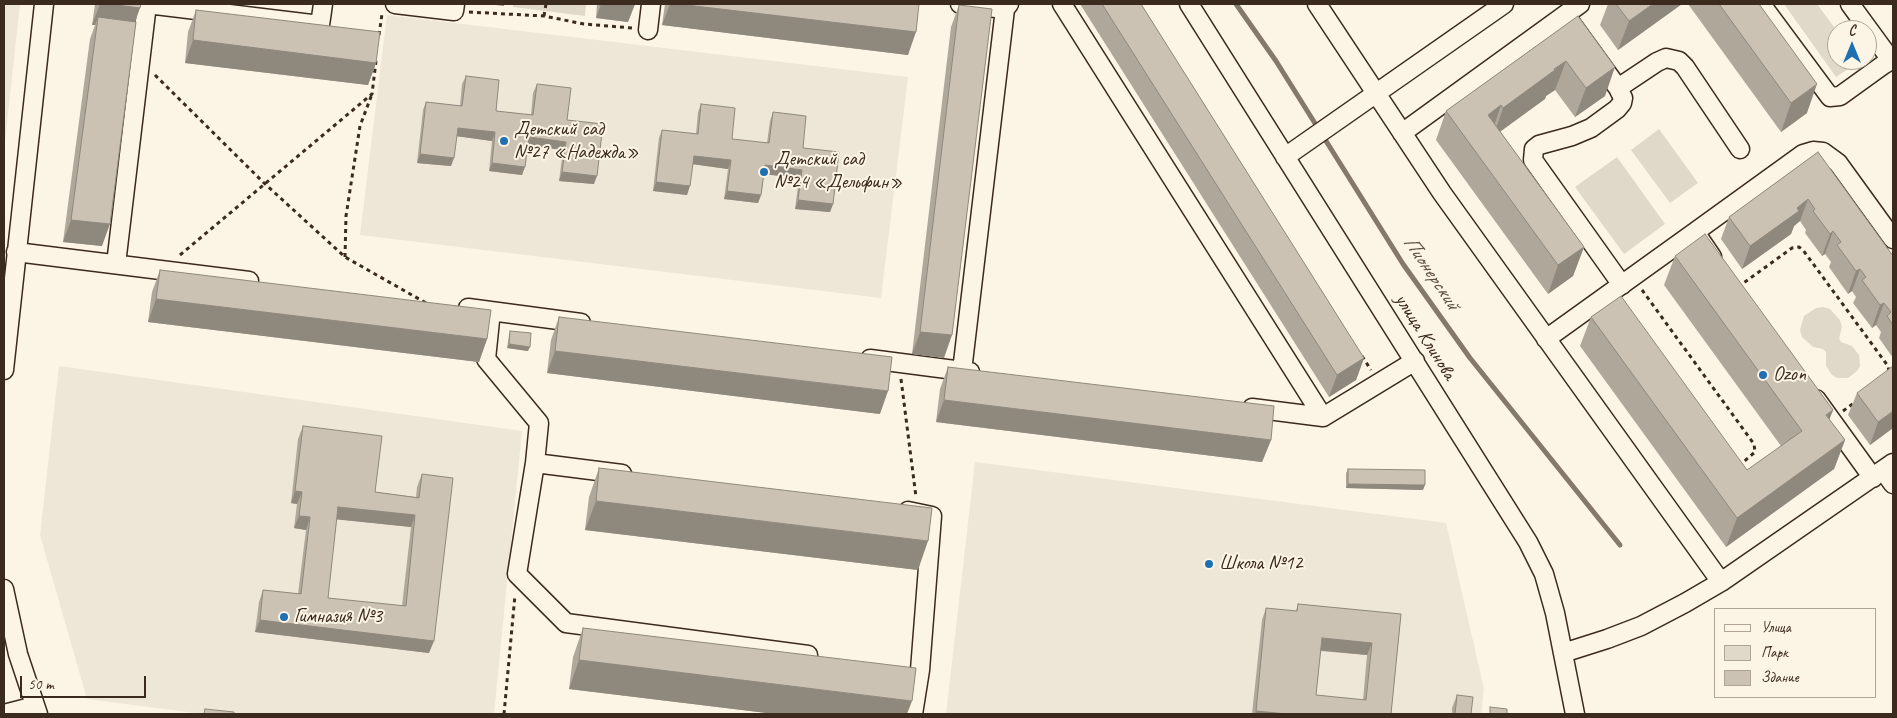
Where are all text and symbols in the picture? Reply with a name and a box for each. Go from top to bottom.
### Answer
north arrow [1827,20,1877,70]
text: С [1849,22,1855,39]
place label: Детский сад №27 «Надежда» [514,118,639,165]
marker: Детский сад №27 «Надежда» [498,135,510,147]
place label: Детский сад №24 «Дельфин» [774,148,902,195]
marker: Детский сад №24 «Дельфин» [758,166,770,178]
water label: Пионерский [1397,231,1465,315]
street label: улица Клинова [1389,289,1461,385]
place label: Ozon [1773,363,1806,387]
marker: Ozon [1757,369,1769,381]
place label: Школа №12 [1219,552,1302,576]
marker: Школа №12 [1203,558,1215,570]
place label: Гимназия №3 [294,605,382,629]
legend [1714,608,1877,698]
marker: Гимназия №3 [278,611,290,623]
text: Улица [1761,618,1791,637]
text: Парк [1761,643,1788,662]
scale bar [22,666,149,698]
text: Здание [1761,668,1799,687]
text: 50 m [28,675,54,694]

